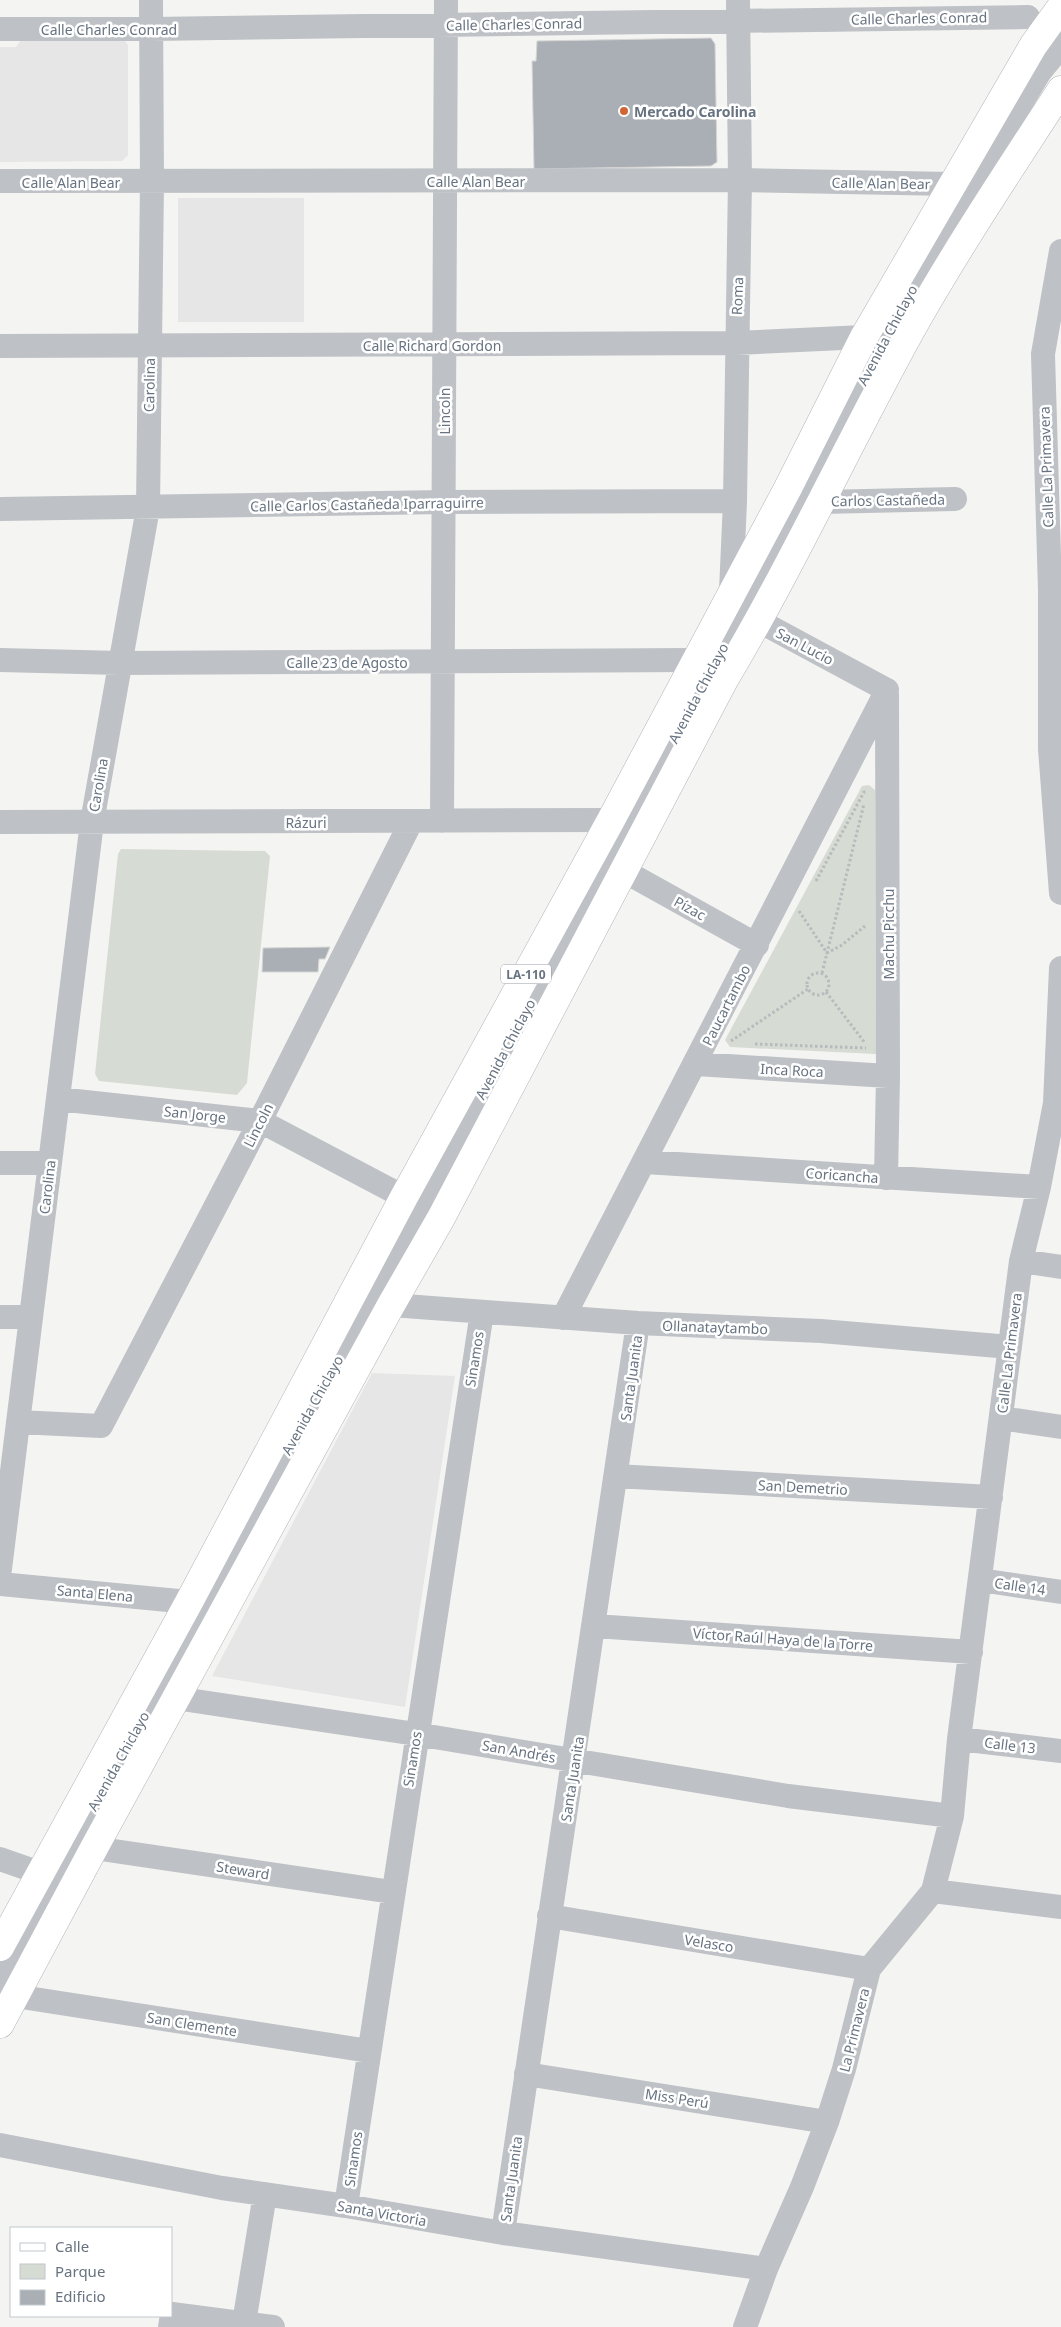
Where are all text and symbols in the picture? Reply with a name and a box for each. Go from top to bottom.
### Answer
street label: Calle Charles Conrad [851,7,987,29]
street label: Calle Charles Conrad [446,13,582,35]
street label: Calle Charles Conrad [41,20,177,39]
place label: Mercado Carolina [634,102,756,121]
marker: Mercado Carolina [618,105,630,117]
street label: Calle Alan Bear [427,172,526,191]
street label: Calle Alan Bear [22,173,121,192]
street label: Calle Alan Bear [831,173,931,193]
street label: Roma [727,277,747,315]
street label: Avenida Chiclayo [853,281,921,389]
street label: Calle Richard Gordon [363,336,501,355]
street label: Carolina [139,358,159,412]
street label: Lincoln [435,387,454,435]
street label: Calle La Primavera [1034,406,1058,528]
street label: Carlos Castañeda [831,490,945,510]
street label: Calle Carlos Castañeda Iparraguirre [250,492,484,516]
street label: San Lucio [773,623,837,669]
street label: Avenida Chiclayo [664,639,732,747]
street label: Calle 23 de Agosto [286,653,408,672]
street label: Carolina [84,757,112,813]
street label: Rázuri [285,813,327,832]
street label: Machu Picchu [879,888,898,980]
street label: Pízac [671,892,709,924]
street label: Paucartambo [697,961,755,1049]
road number: LA-110 [501,964,551,984]
street label: Avenida Chiclayo [471,995,539,1103]
street label: Inca Roca [760,1059,824,1081]
street label: Lincoln [239,1100,277,1150]
street label: San Jorge [163,1101,227,1127]
street label: Carolina [34,1159,60,1215]
street label: Coricancha [805,1163,879,1187]
street label: Calle La Primavera [992,1292,1026,1414]
street label: Ollanataytambo [662,1316,768,1338]
street label: Sinamos [460,1330,488,1388]
street label: Santa Juanita [616,1334,646,1422]
street label: Avenida Chiclayo [277,1352,347,1458]
street label: San Demetrio [758,1475,848,1499]
street label: Calle 14 [993,1573,1047,1599]
street label: Santa Elena [56,1580,134,1606]
street label: Víctor Raúl Haya de la Torre [692,1623,874,1655]
street label: Avenida Chiclayo [83,1708,153,1814]
street label: Sinamos [398,1730,426,1788]
street label: Calle 13 [983,1732,1037,1758]
street label: San Andrés [481,1735,557,1767]
street label: Santa Juanita [556,1735,588,1823]
street label: Steward [215,1856,271,1884]
street label: Velasco [683,1930,735,1956]
street label: La Primavera [834,1986,874,2074]
street label: San Clemente [146,2008,238,2040]
street label: Miss Perú [644,2084,710,2112]
street label: Sinamos [340,2130,366,2188]
street label: Santa Juanita [496,2135,526,2223]
street label: Santa Victoria [336,2196,428,2230]
legend [10,2227,172,2317]
text: Calle [55,2236,89,2256]
text: Parque [55,2261,105,2281]
text: Edificio [55,2286,106,2306]

